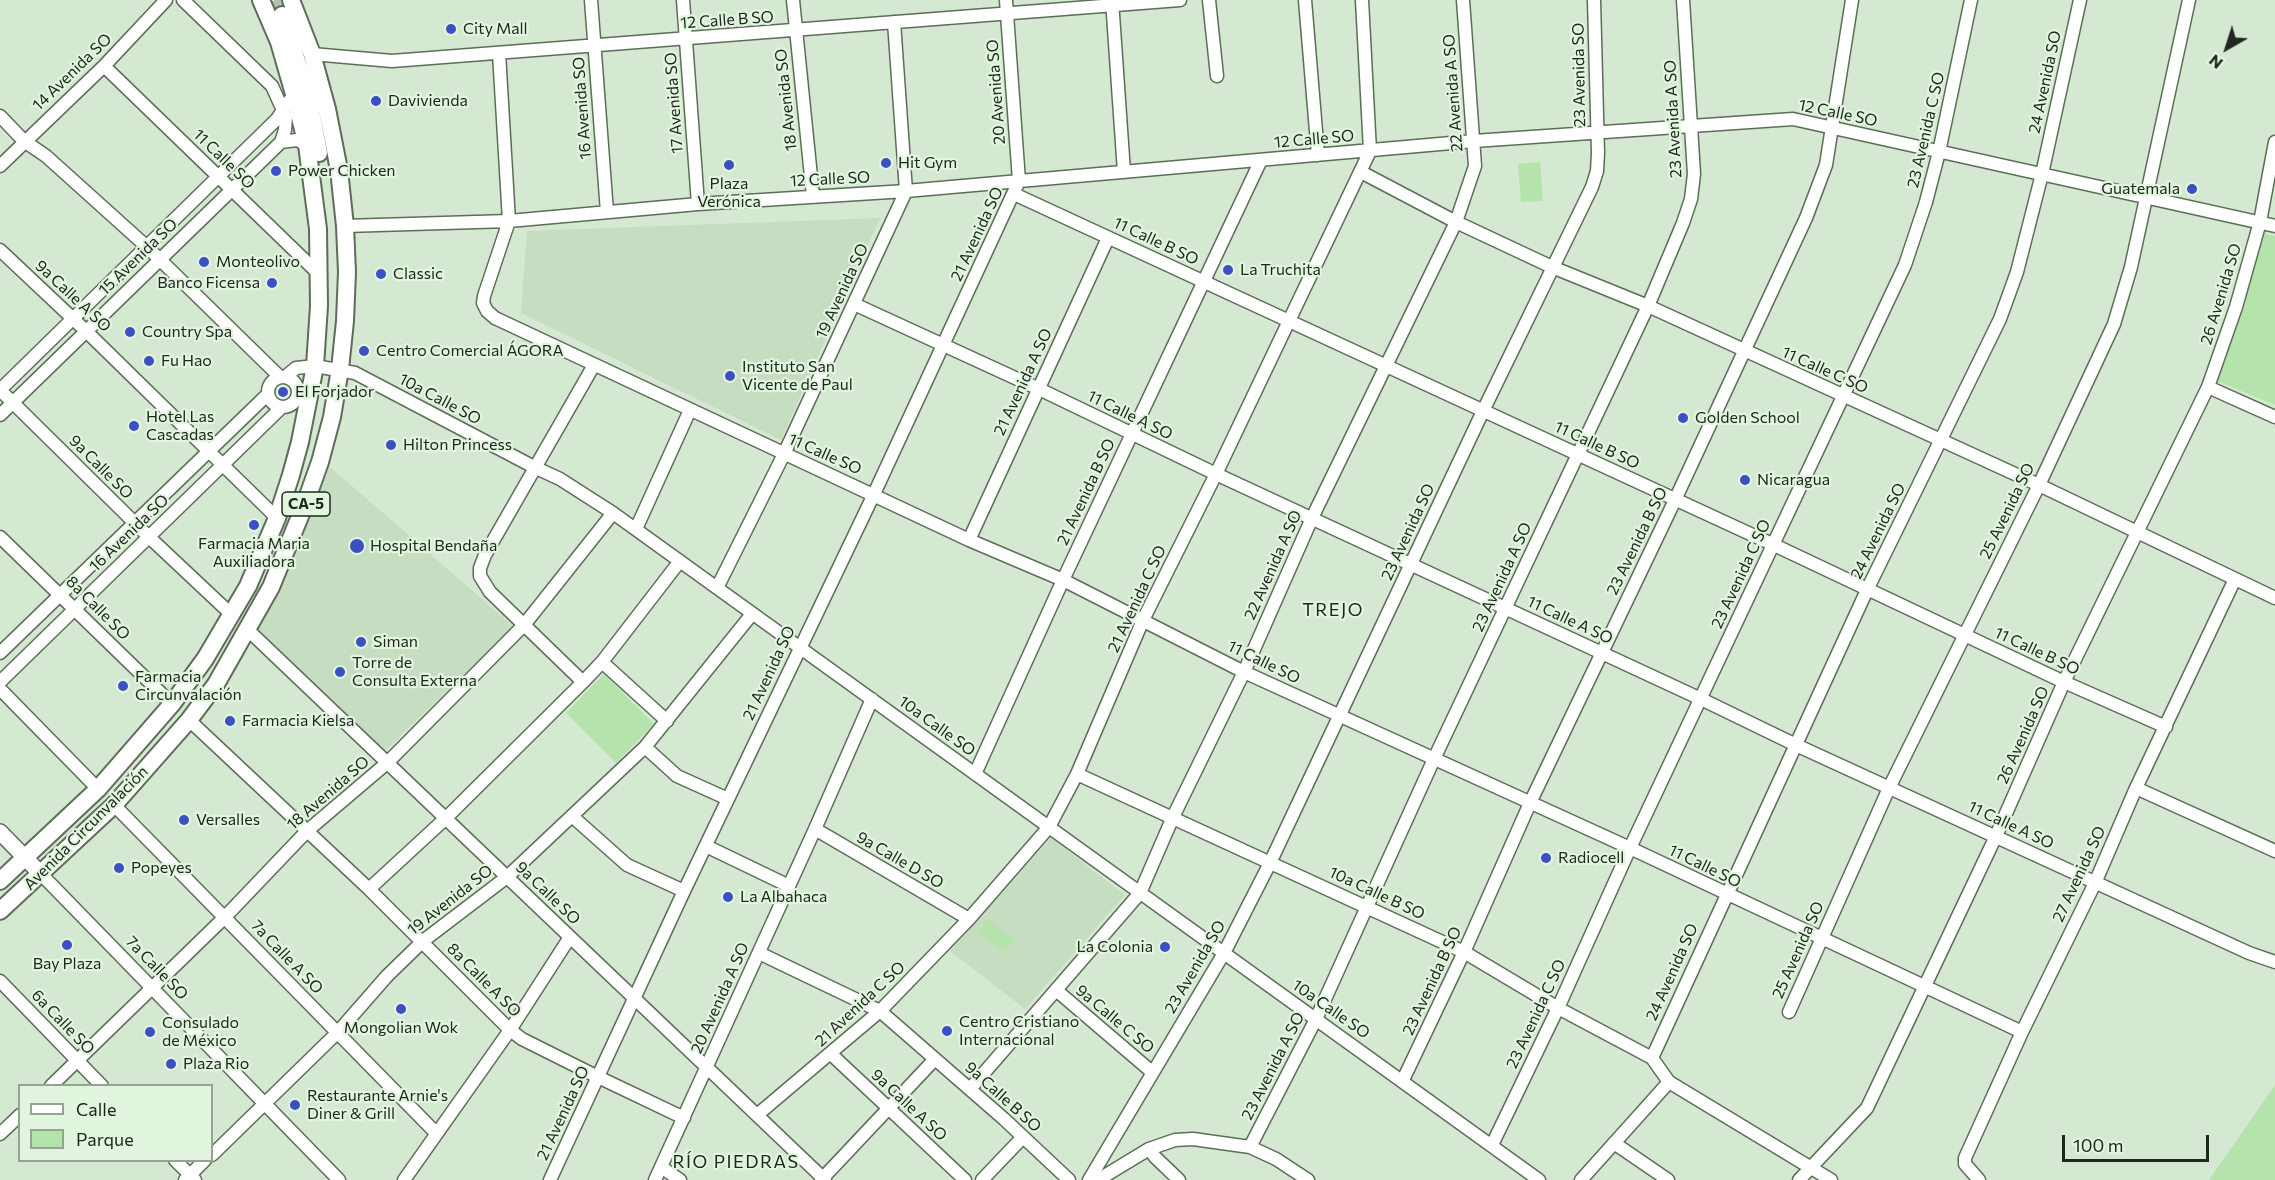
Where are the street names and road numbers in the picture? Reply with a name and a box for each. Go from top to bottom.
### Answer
street label: 12 Calle B SO [680,7,774,33]
street label: 23 Avenida SO [1568,23,1590,127]
street label: 14 Avenida SO [28,29,116,115]
street label: 24 Avenida SO [2025,29,2065,135]
street label: 22 Avenida A SO [1439,33,1467,153]
street label: 20 Avenida SO [983,39,1009,145]
street label: 18 Avenida SO [771,48,801,152]
street label: 17 Avenida SO [661,52,687,154]
street label: 16 Avenida SO [569,56,595,160]
street label: 23 Avenida A SO [1660,59,1686,179]
street label: 23 Avenida C SO [1903,70,1949,190]
street label: 12 Calle SO [1797,95,1879,131]
street label: 11 Calle SO [189,125,259,193]
street label: 12 Calle SO [1273,126,1355,152]
street label: 12 Calle SO [789,167,871,191]
street label: 21 Avenida SO [947,184,1007,284]
street label: 11 Calle B SO [1110,213,1202,269]
street label: 15 Avenida SO [95,215,181,299]
street label: 19 Avenida SO [812,240,872,342]
street label: 26 Avenida SO [2196,241,2246,347]
street label: 9a Calle A SO [31,256,115,336]
street label: 21 Avenida A SO [990,325,1056,439]
street label: 11 Calle C SO [1779,342,1871,398]
street label: 10a Calle SO [396,369,484,429]
street label: 11 Calle A SO [1084,386,1176,444]
street label: 11 Calle B SO [1551,417,1643,473]
street label: 11 Calle SO [785,429,865,479]
street label: 9a Calle SO [65,431,137,503]
street label: 21 Avenida B SO [1053,436,1119,548]
street label: 25 Avenida SO [1976,460,2038,562]
street label: 24 Avenida SO [1846,480,1910,582]
street label: 23 Avenida SO [1377,481,1439,583]
street label: 23 Avenida B SO [1603,484,1671,598]
street label: 16 Avenida SO [85,490,173,576]
road number: CA-5 [282,492,330,516]
street label: 22 Avenida A SO [1240,507,1306,623]
street label: 23 Avenida C SO [1707,516,1775,632]
street label: 23 Avenida A SO [1468,519,1536,635]
street label: 21 Avenida C SO [1104,542,1170,656]
street label: 8a Calle SO [62,572,134,644]
street label: 11 Calle A SO [1524,592,1616,648]
street label: 21 Avenida SO [739,623,799,723]
street label: 11 Calle B SO [1991,623,2083,679]
street label: 11 Calle SO [1225,636,1303,688]
street label: 26 Avenida SO [1993,683,2053,787]
street label: 10a Calle SO [895,692,979,760]
street label: 18 Avenida SO [283,752,373,834]
street label: Avenida Circunvalación [20,762,152,894]
street label: 11 Calle A SO [1965,797,2057,853]
street label: 27 Avenida SO [2048,823,2110,925]
street label: 9a Calle D SO [853,827,947,893]
street label: 11 Calle SO [1666,840,1744,892]
street label: 9a Calle SO [512,857,584,929]
street label: 19 Avenida SO [404,861,496,939]
street label: 10a Calle B SO [1326,862,1428,924]
street label: 25 Avenida SO [1768,898,1828,1002]
street label: 7a Calle A SO [247,916,327,998]
street label: 23 Avenida SO [1161,917,1229,1017]
street label: 24 Avenida SO [1642,920,1702,1024]
street label: 23 Avenida B SO [1398,924,1466,1038]
street label: 7a Calle SO [122,932,192,1004]
street label: 8a Calle A SO [443,939,525,1021]
street label: 20 Avenida A SO [687,939,753,1057]
street label: 23 Avenida C SO [1502,956,1570,1072]
street label: 21 Avenida C SO [811,957,909,1051]
street label: 10a Calle SO [1289,975,1373,1043]
street label: 9a Calle C SO [1072,981,1158,1057]
street label: 6a Calle SO [27,986,99,1058]
street label: 23 Avenida A SO [1238,1009,1308,1123]
street label: 9a Calle B SO [961,1058,1045,1136]
street label: 21 Avenida SO [533,1063,593,1163]
street label: 9a Calle A SO [867,1065,951,1145]

